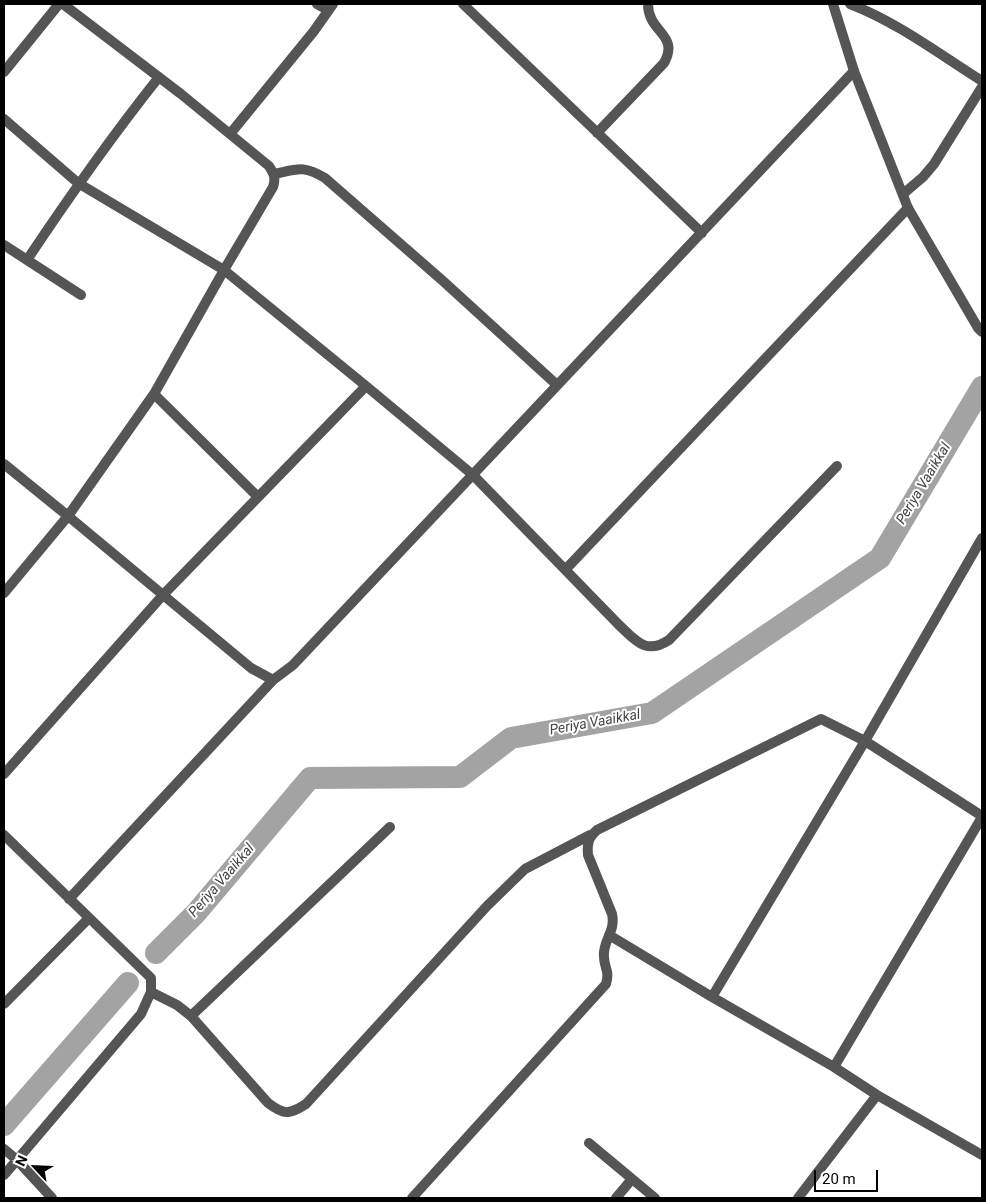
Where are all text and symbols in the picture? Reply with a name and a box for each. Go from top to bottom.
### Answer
water label: Periya Vaaikkal [893,440,955,528]
water label: Periya Vaaikkal [548,707,642,739]
water label: Periya Vaaikkal [186,841,258,921]
north arrow [10,1142,60,1192]
text: N [12,1153,31,1169]
scale bar [816,1160,880,1192]
text: 20 m [822,1170,856,1188]

